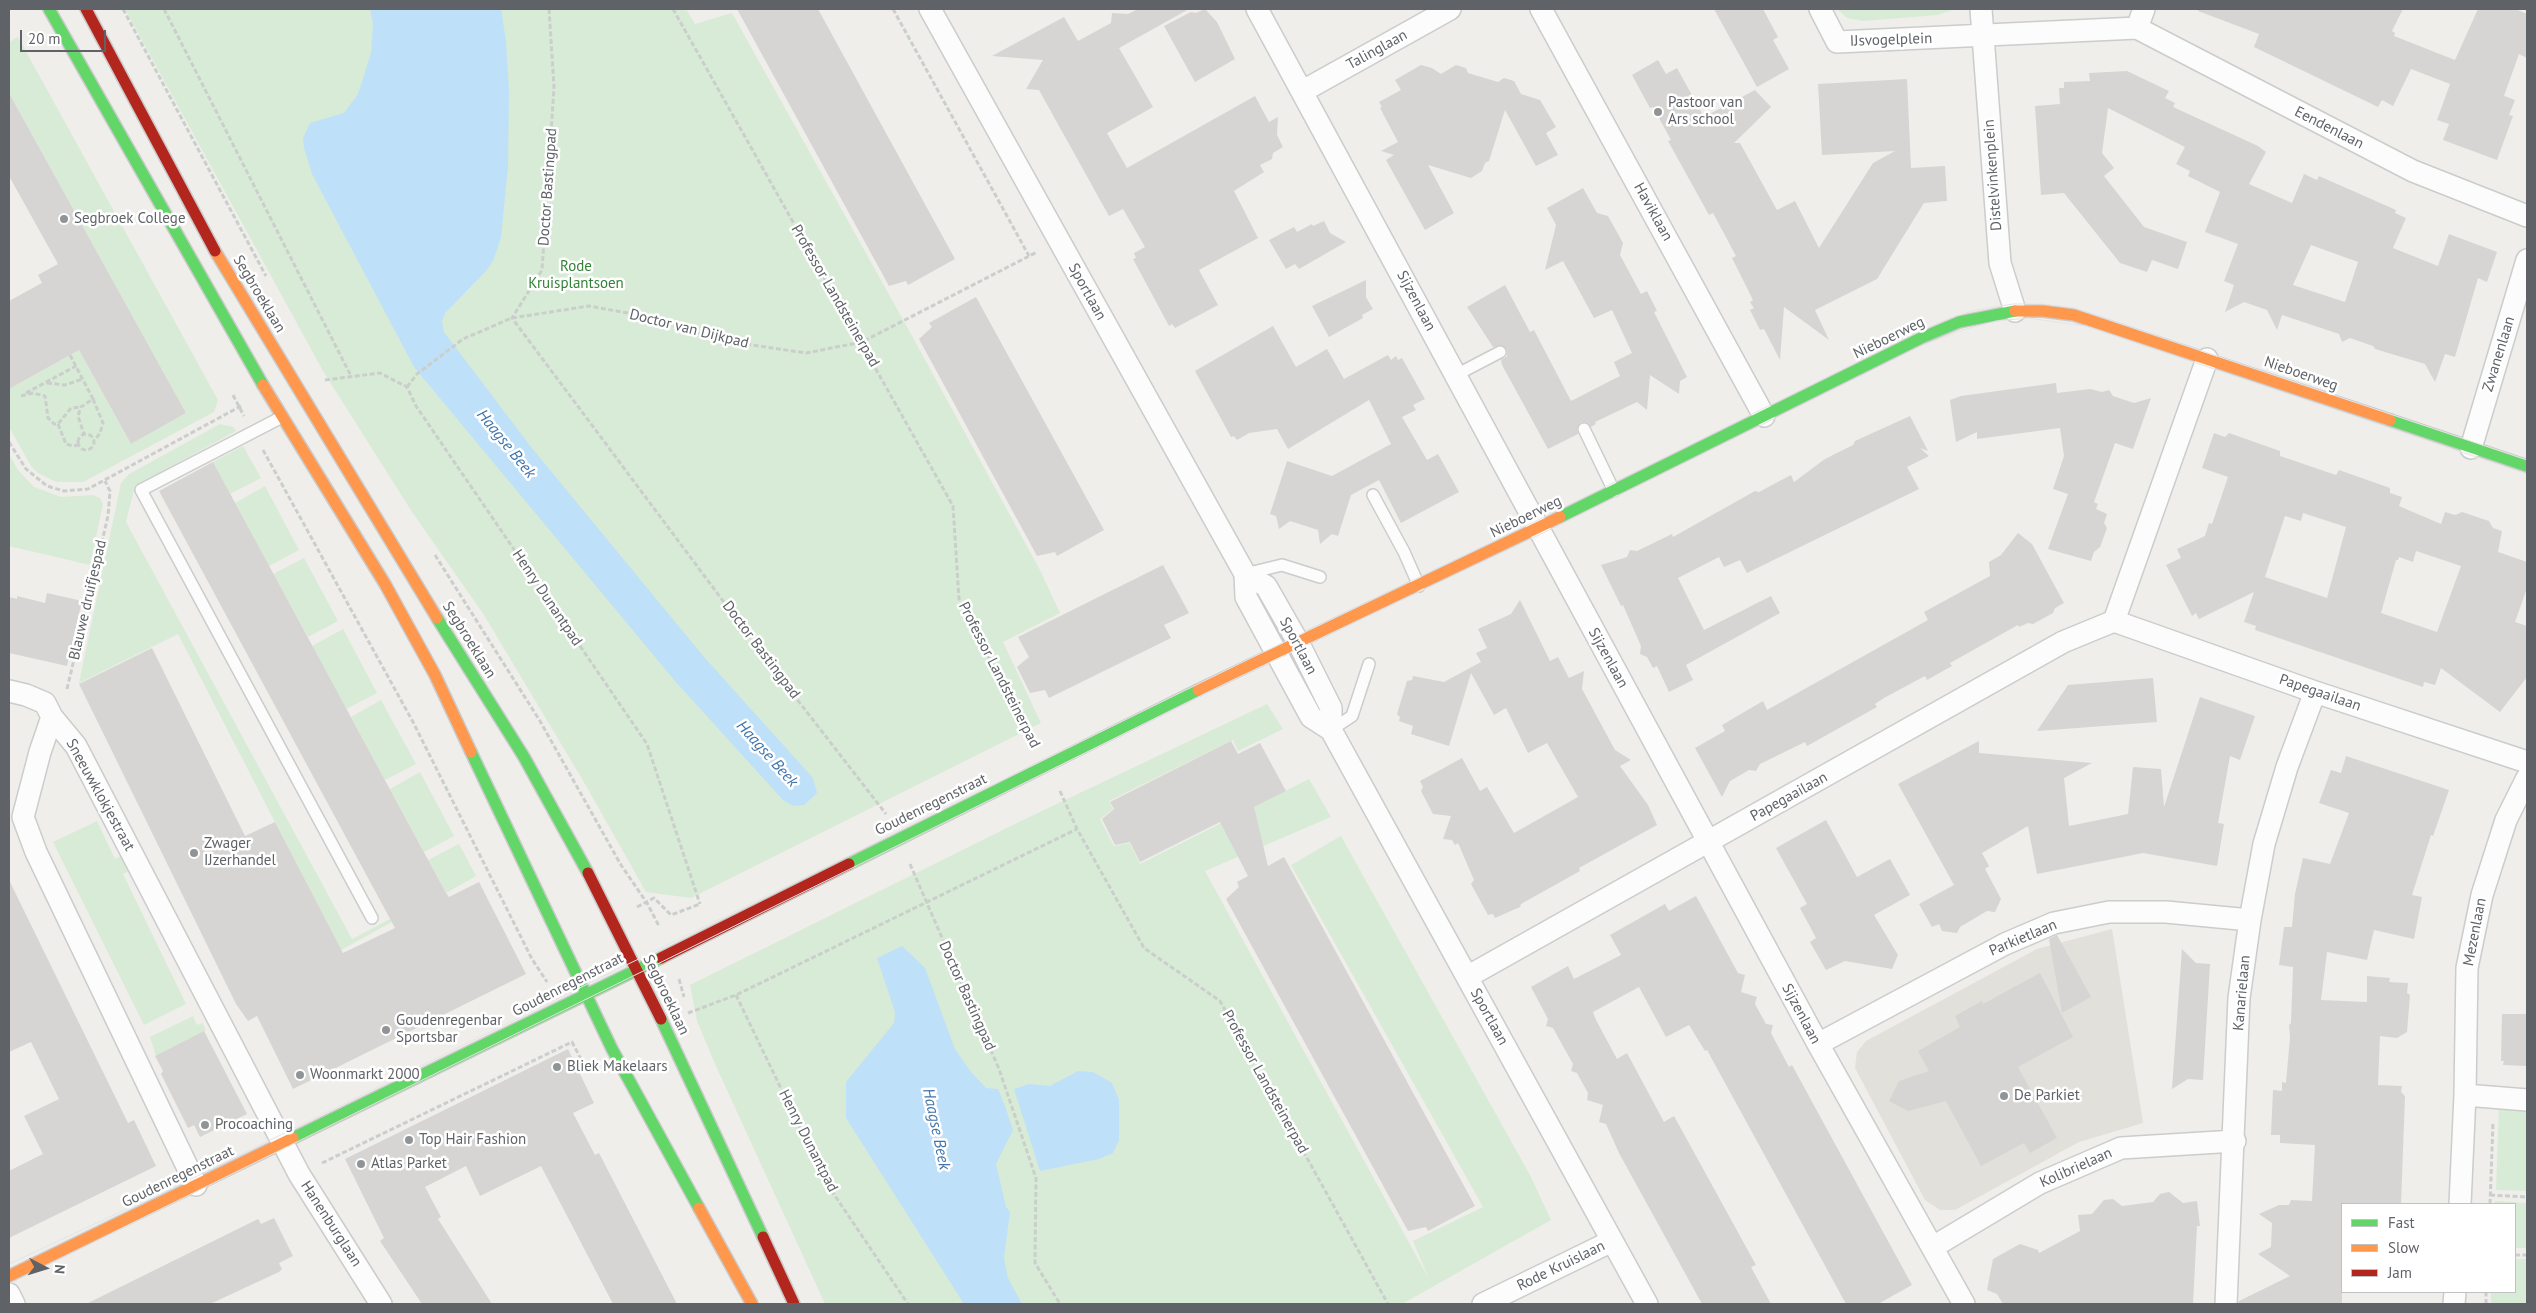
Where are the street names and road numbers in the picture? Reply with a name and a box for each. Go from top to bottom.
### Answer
street label: Talinglaan [1344,26,1410,74]
street label: IJsvogelplein [1849,30,1933,50]
street label: Eendenlaan [2291,103,2367,153]
street label: Distelvinkenplein [1980,119,2006,231]
street label: Doctor Bastingpad [535,127,561,247]
street label: Haviklaan [1630,180,1676,244]
street label: Professor Landsteinerpad [787,222,883,370]
street label: Segbroeklaan [229,252,289,336]
street label: Sportlaan [1064,260,1110,324]
street label: Sijzenlaan [1393,268,1439,334]
street label: Doctor van Dijkpad [628,305,750,353]
street label: Nieboerweg [1850,313,1928,363]
street label: Zwanenlaan [2479,314,2519,394]
street label: Nieboerweg [2262,353,2340,395]
street label: Nieboerweg [1487,492,1565,542]
street label: Blauwe druifjespad [65,538,111,662]
street label: Henry Dunantpad [508,546,586,650]
street label: Doctor Bastingpad [718,597,804,703]
street label: Segbroeklaan [438,598,500,682]
street label: Professor Landsteinerpad [954,599,1044,751]
street label: Sportlaan [1275,614,1321,678]
street label: Sijzenlaan [1584,625,1632,691]
street label: Papegaailaan [2277,671,2363,715]
street label: Sneeuwklokjestraat [62,736,138,854]
street label: Papegaailaan [1747,768,1831,826]
street label: Goudenregenstraat [872,770,990,840]
street label: Mezenlaan [2460,896,2490,968]
street label: Parkietlaan [1986,916,2060,960]
street label: Doctor Bastingpad [935,938,999,1054]
street label: Goudenregenstraat [510,949,626,1021]
street label: Segbroeklaan [639,952,693,1038]
street label: Kanarielaan [2230,954,2254,1032]
street label: Sijzenlaan [1778,981,1824,1047]
street label: Sportlaan [1466,985,1512,1049]
street label: Professor Landsteinerpad [1218,1007,1312,1157]
street label: Henry Dunantpad [774,1087,842,1195]
street label: Goudenregenstraat [119,1142,237,1212]
street label: Kolibrielaan [2037,1144,2115,1192]
street label: Hanenburglaan [297,1178,365,1270]
street label: Rode Kruislaan [1514,1237,1608,1295]

